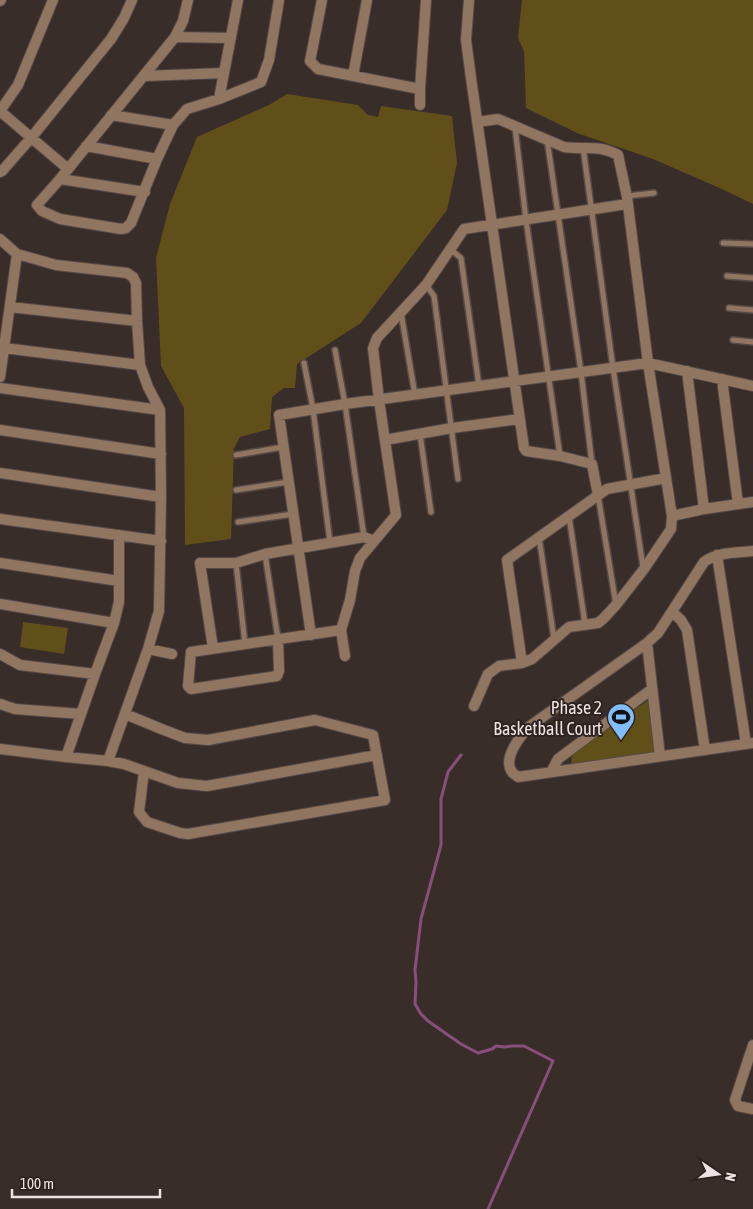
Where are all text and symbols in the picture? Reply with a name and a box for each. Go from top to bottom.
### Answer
place label: Phase 2 Basketball Court [493,697,602,739]
sports icon: Phase 2 Basketball Court [606,702,636,741]
north arrow [693,1149,743,1199]
scale bar [12,1166,160,1198]
text: N [722,1171,739,1183]
text: 100 m [20,1175,54,1192]

